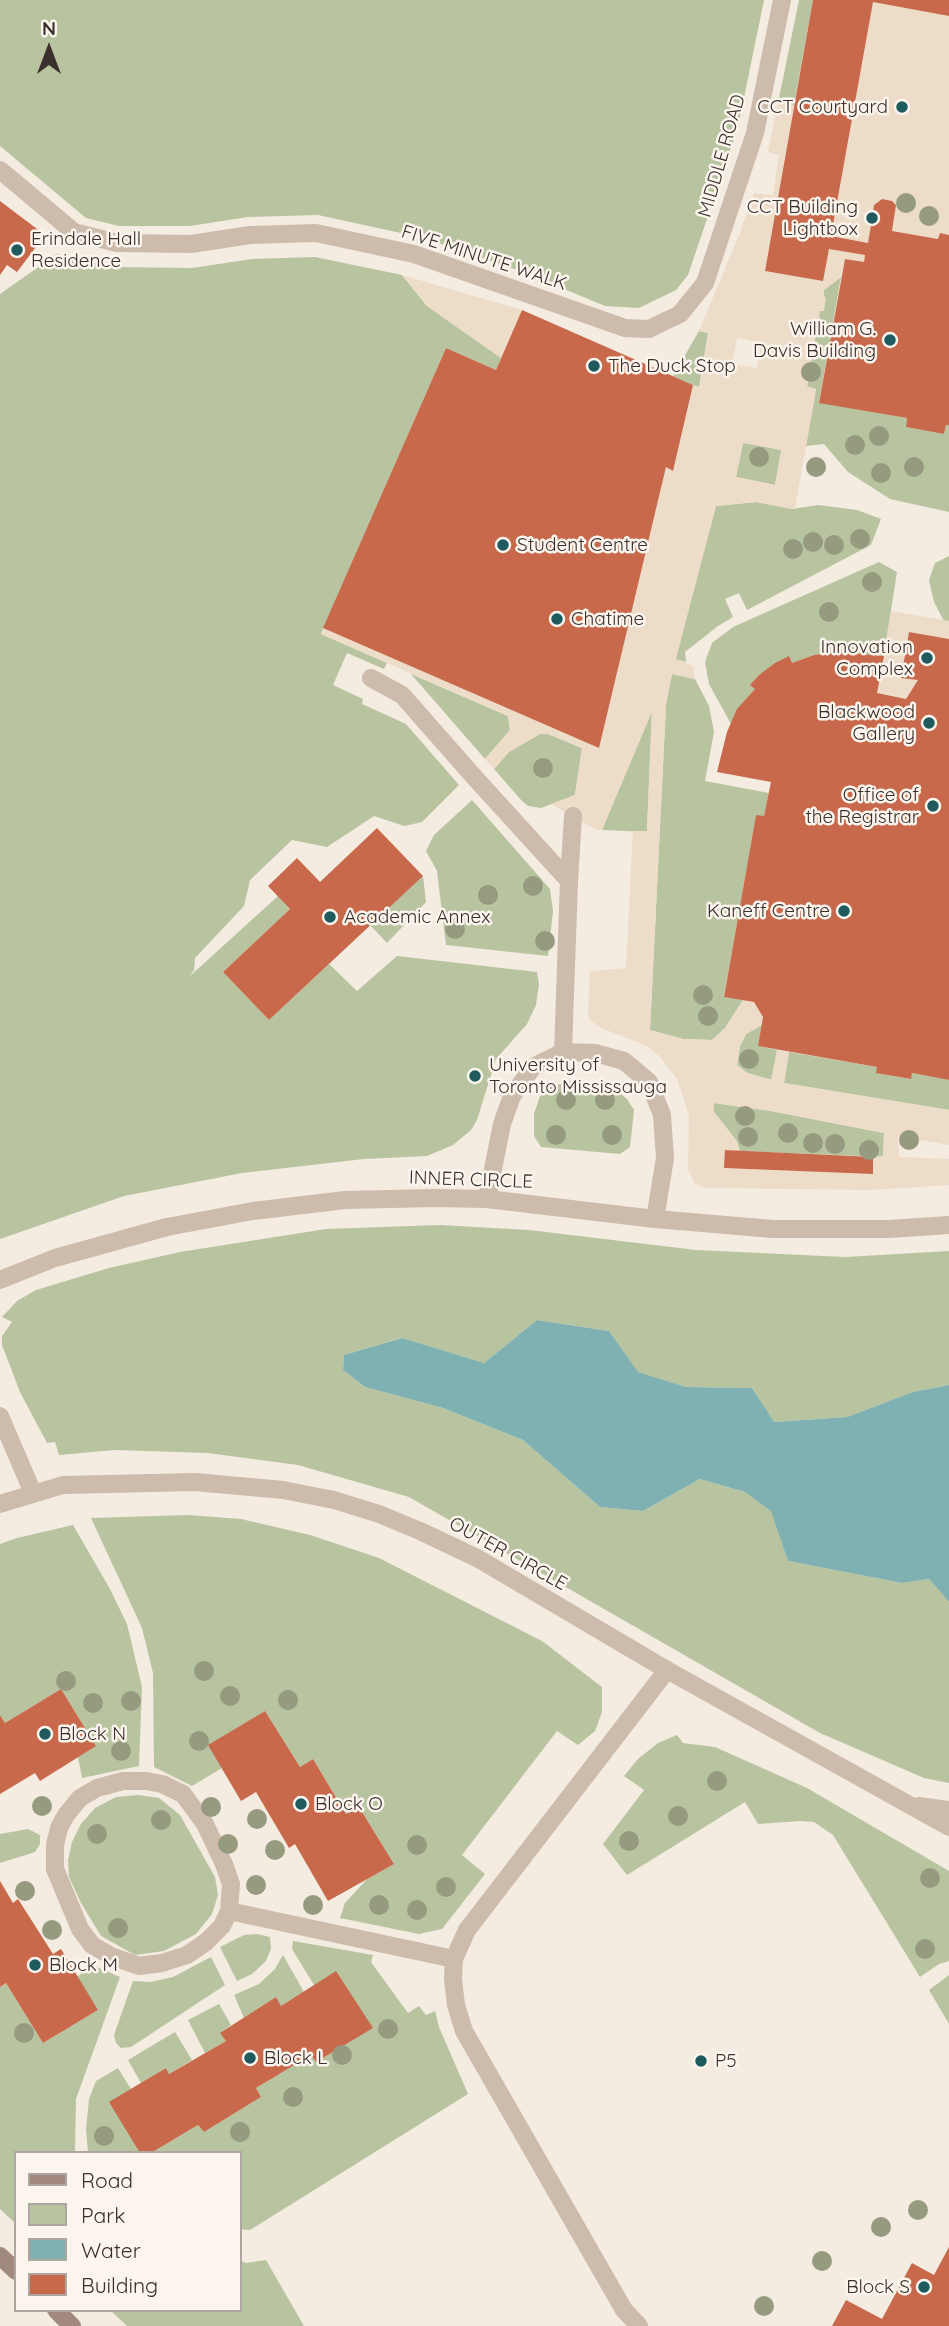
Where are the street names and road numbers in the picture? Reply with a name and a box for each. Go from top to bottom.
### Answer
street label: MIDDLE ROAD [694,92,750,220]
street label: FIVE MINUTE WALK [398,220,570,296]
street label: INNER CIRCLE [409,1166,533,1194]
street label: OUTER CIRCLE [445,1512,571,1596]

